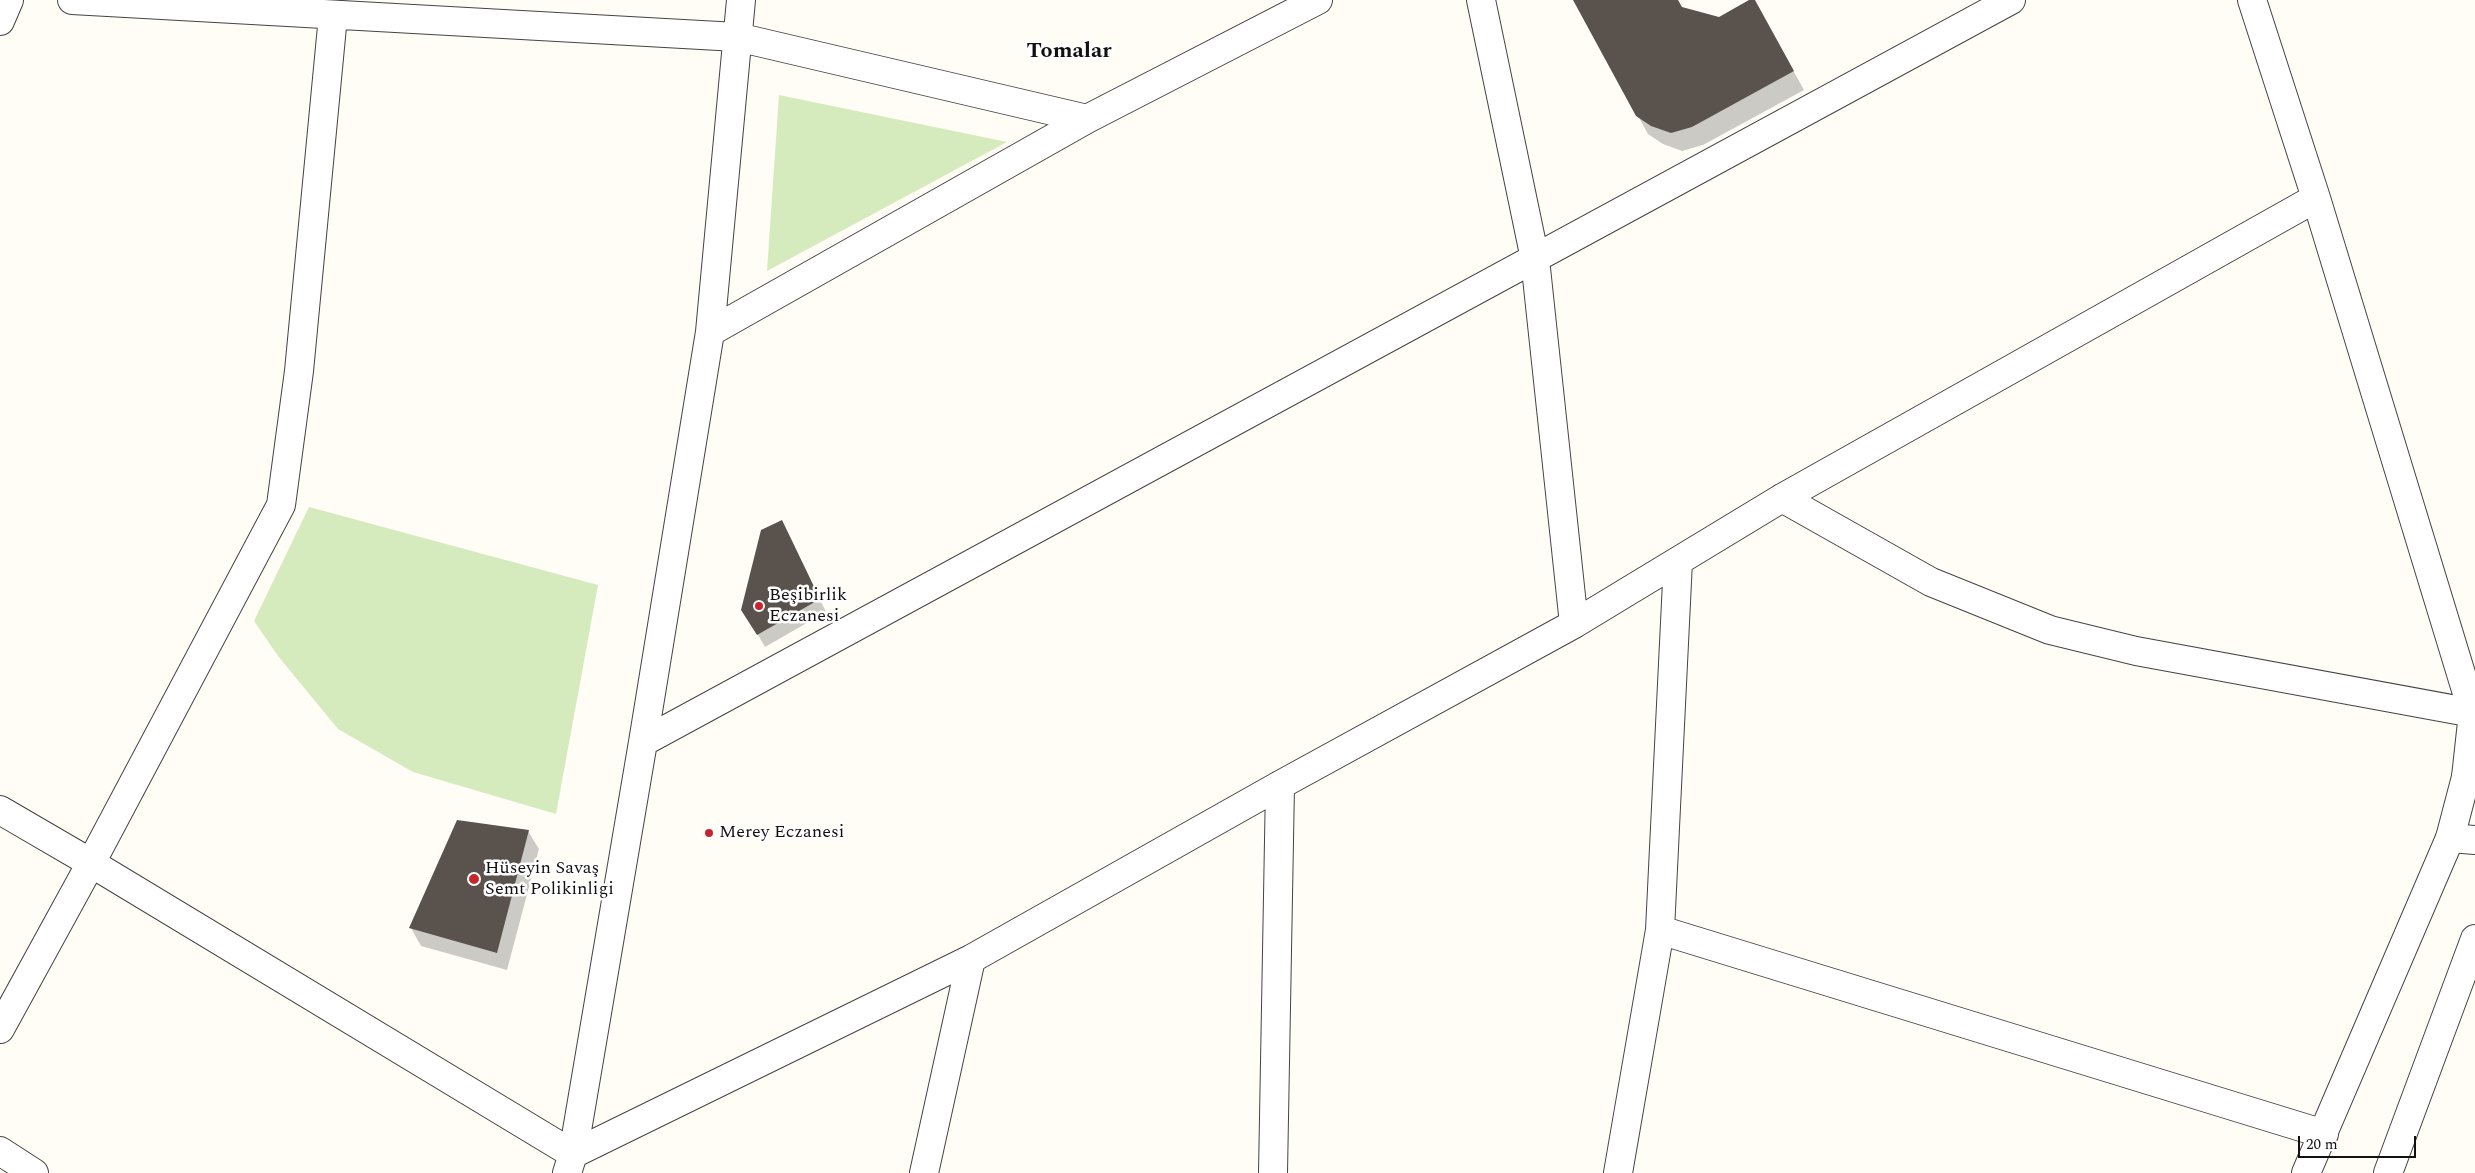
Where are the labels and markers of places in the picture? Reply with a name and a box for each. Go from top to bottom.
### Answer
place label: Beşibirlik Eczanesi [769,585,847,628]
marker: Beşibirlik Eczanesi [753,600,765,612]
place label: Merey Eczanesi [719,822,844,844]
marker: Merey Eczanesi [703,827,715,839]
place label: Hüseyin Savaş Semt Polikinligi [485,858,614,901]
marker: Hüseyin Savaş Semt Polikinligi [467,872,481,886]

